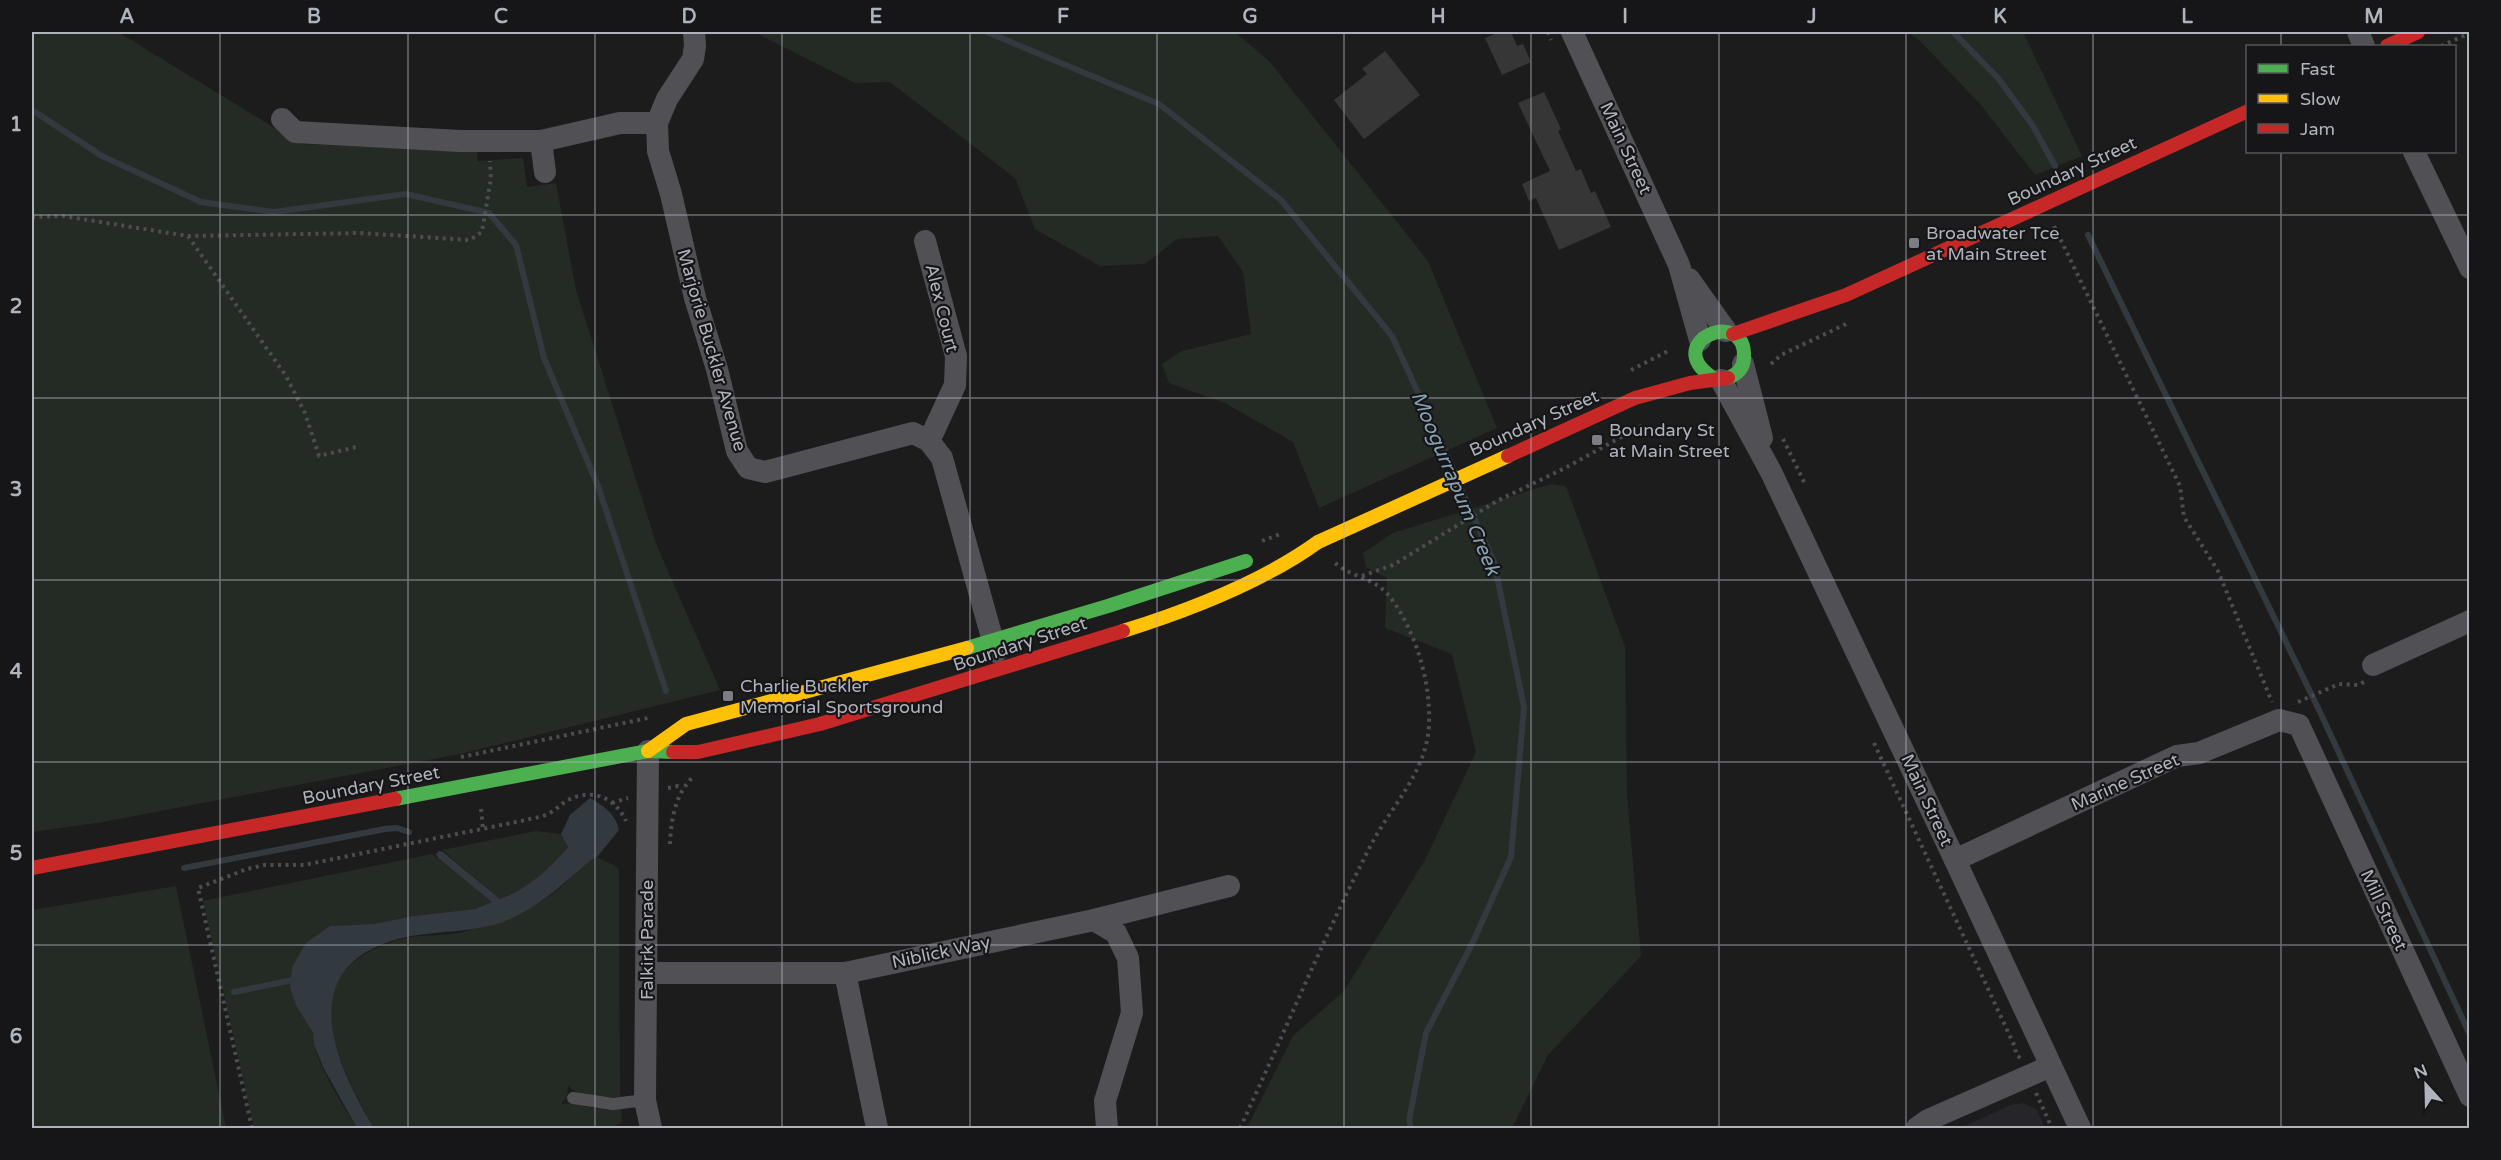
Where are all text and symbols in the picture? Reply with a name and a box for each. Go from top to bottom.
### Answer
text: A [120,5,135,29]
text: B [307,5,321,29]
text: C [494,5,508,29]
text: D [681,5,697,29]
text: E [870,5,883,29]
text: F [1057,5,1069,29]
text: G [1242,5,1258,29]
text: H [1430,5,1446,29]
text: I [1622,5,1628,29]
text: J [1806,5,1817,29]
text: K [1993,5,2007,29]
text: L [2181,5,2193,29]
text: M [2364,5,2384,29]
legend [2246,45,2456,153]
text: Fast [2300,58,2335,80]
text: Slow [2300,88,2341,110]
street label: Main Street [1595,98,1657,198]
text: 1 [10,113,22,137]
text: Jam [2300,118,2335,140]
street label: Boundary Street [2004,132,2140,210]
place label: Broadwater Tce at Main Street [1926,222,2059,265]
marker: Broadwater Tce at Main Street [1907,236,1921,250]
street label: Marjorie Buckler Avenue [673,246,751,454]
street label: Alex Court [920,262,964,355]
text: 2 [10,295,22,319]
street label: Boundary Street [1466,385,1602,461]
water label: Moogurrapum Creek [1405,388,1506,581]
place label: Boundary St at Main Street [1609,419,1730,462]
marker: Boundary St at Main Street [1590,433,1604,447]
text: 3 [10,478,22,502]
street label: Boundary Street [950,612,1090,676]
text: 4 [10,660,23,684]
place label: Charlie Buckler Memorial Sportsground [740,675,943,718]
marker: Charlie Buckler Memorial Sportsground [721,689,735,703]
street label: Marine Street [2067,748,2183,816]
street label: Main Street [1896,750,1958,850]
street label: Boundary Street [300,761,442,809]
text: 5 [10,842,22,866]
street label: Mill Street [2356,866,2412,954]
street label: Falkirk Parade [636,880,658,1000]
street label: Niblick Way [890,931,993,973]
text: 6 [10,1025,22,1049]
north arrow [2396,1055,2456,1115]
text: N [2411,1060,2430,1084]

